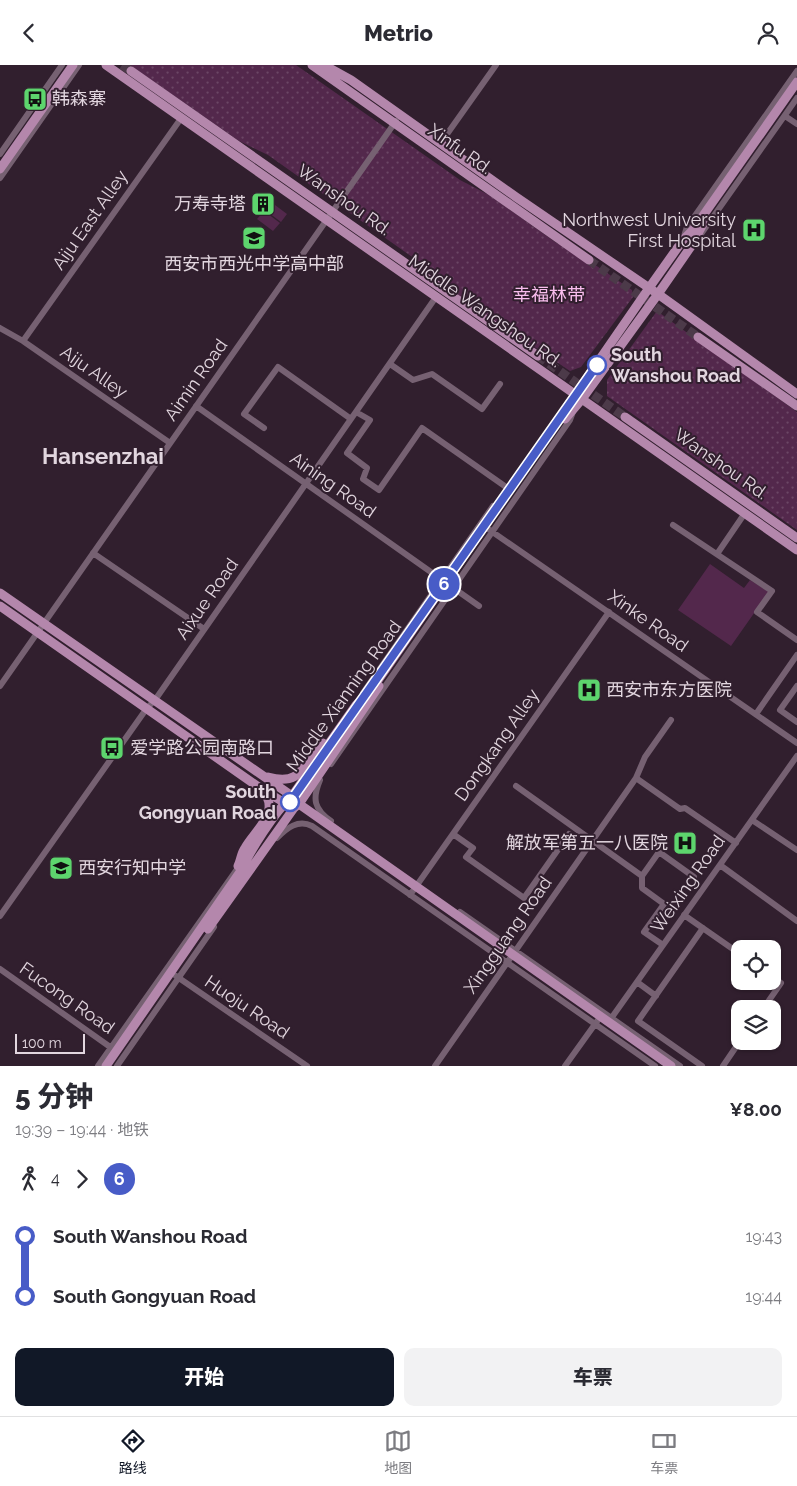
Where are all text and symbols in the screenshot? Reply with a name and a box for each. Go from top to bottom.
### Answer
icon: back [15,19,43,47]
icon: person [754,19,782,47]
text: Metrio [364,20,433,46]
bus stop icon: 韩森寨 [22,86,48,112]
place label: 韩森寨 [52,88,106,109]
street label: Xinfu Rd. [424,119,496,178]
street label: Wanshou Rd. [293,160,395,240]
street label: Aiju East Alley [47,166,132,274]
building icon: 万寿寺塔 [250,191,276,217]
place label: 万寿寺塔 [174,193,246,214]
place label: Northwest University First Hospital [562,209,736,251]
hospital icon: Northwest University First Hospital [741,217,767,243]
school or university icon: 西安市西光中学高中部 [241,225,267,251]
street label: Middle Wangshou Rd. [405,250,566,371]
place label: 西安市西光中学高中部 [164,253,344,274]
park label: 幸福林带 [513,284,585,305]
street label: Aimin Road [160,335,231,425]
street label: Aiju Alley [57,341,132,402]
place label: South Wanshou Road [611,344,741,386]
marker: South Wanshou Road [587,355,607,375]
street label: Wanshou Rd. [670,424,772,504]
district label: Hansenzhai [42,443,164,469]
street label: Aining Road [286,447,380,522]
street label: Aixue Road [171,554,242,643]
line badge: 6 [428,568,460,600]
text: 6 [439,573,449,594]
street label: Xinke Road [604,585,692,656]
street label: Middle Xianning Road [282,616,405,775]
hospital icon: 西安市东方医院 [576,677,602,703]
place label: 西安市东方医院 [606,679,732,700]
street label: Dongkang Alley [450,684,543,805]
bus stop icon: 爱学路公园南路口 [99,735,125,761]
place label: 爱学路公园南路口 [130,737,274,758]
place label: South Gongyuan Road [139,781,276,823]
marker: South Gongyuan Road [280,792,300,812]
hospital icon: 解放军第五一八医院 [672,830,698,856]
street label: Weixing Road [646,831,729,937]
place label: 解放军第五一八医院 [506,832,668,853]
school or university icon: 西安行知中学 [48,855,74,881]
place label: 西安行知中学 [78,857,186,878]
street label: Xingguang Road [459,872,556,997]
map controls [731,940,781,1050]
button: locate [731,940,781,990]
street label: Fucong Road [16,957,119,1038]
street label: Huoju Road [201,971,293,1042]
button: layers [731,1000,781,1050]
scale bar [15,1031,85,1054]
text: 100 m [22,1035,62,1051]
text: 5 分钟 [15,1080,93,1113]
text: ¥8.00 [729,1098,782,1120]
text: 19:39 – 19:44 · 地铁 [15,1120,149,1139]
icon: walk [15,1165,43,1193]
icon: forward [68,1165,96,1193]
text: 6 [114,1168,125,1189]
text: 4 [51,1169,60,1188]
text: South Wanshou Road [53,1225,247,1247]
text: 19:43 [745,1227,782,1246]
text: South Gongyuan Road [53,1285,256,1307]
text: 19:44 [745,1287,782,1306]
button: 开始 [15,1348,394,1406]
button: 车票 [404,1348,782,1406]
tab: 路线 [119,1427,147,1477]
tab: 地图 [384,1427,412,1477]
tab: 车票 [650,1427,678,1477]

